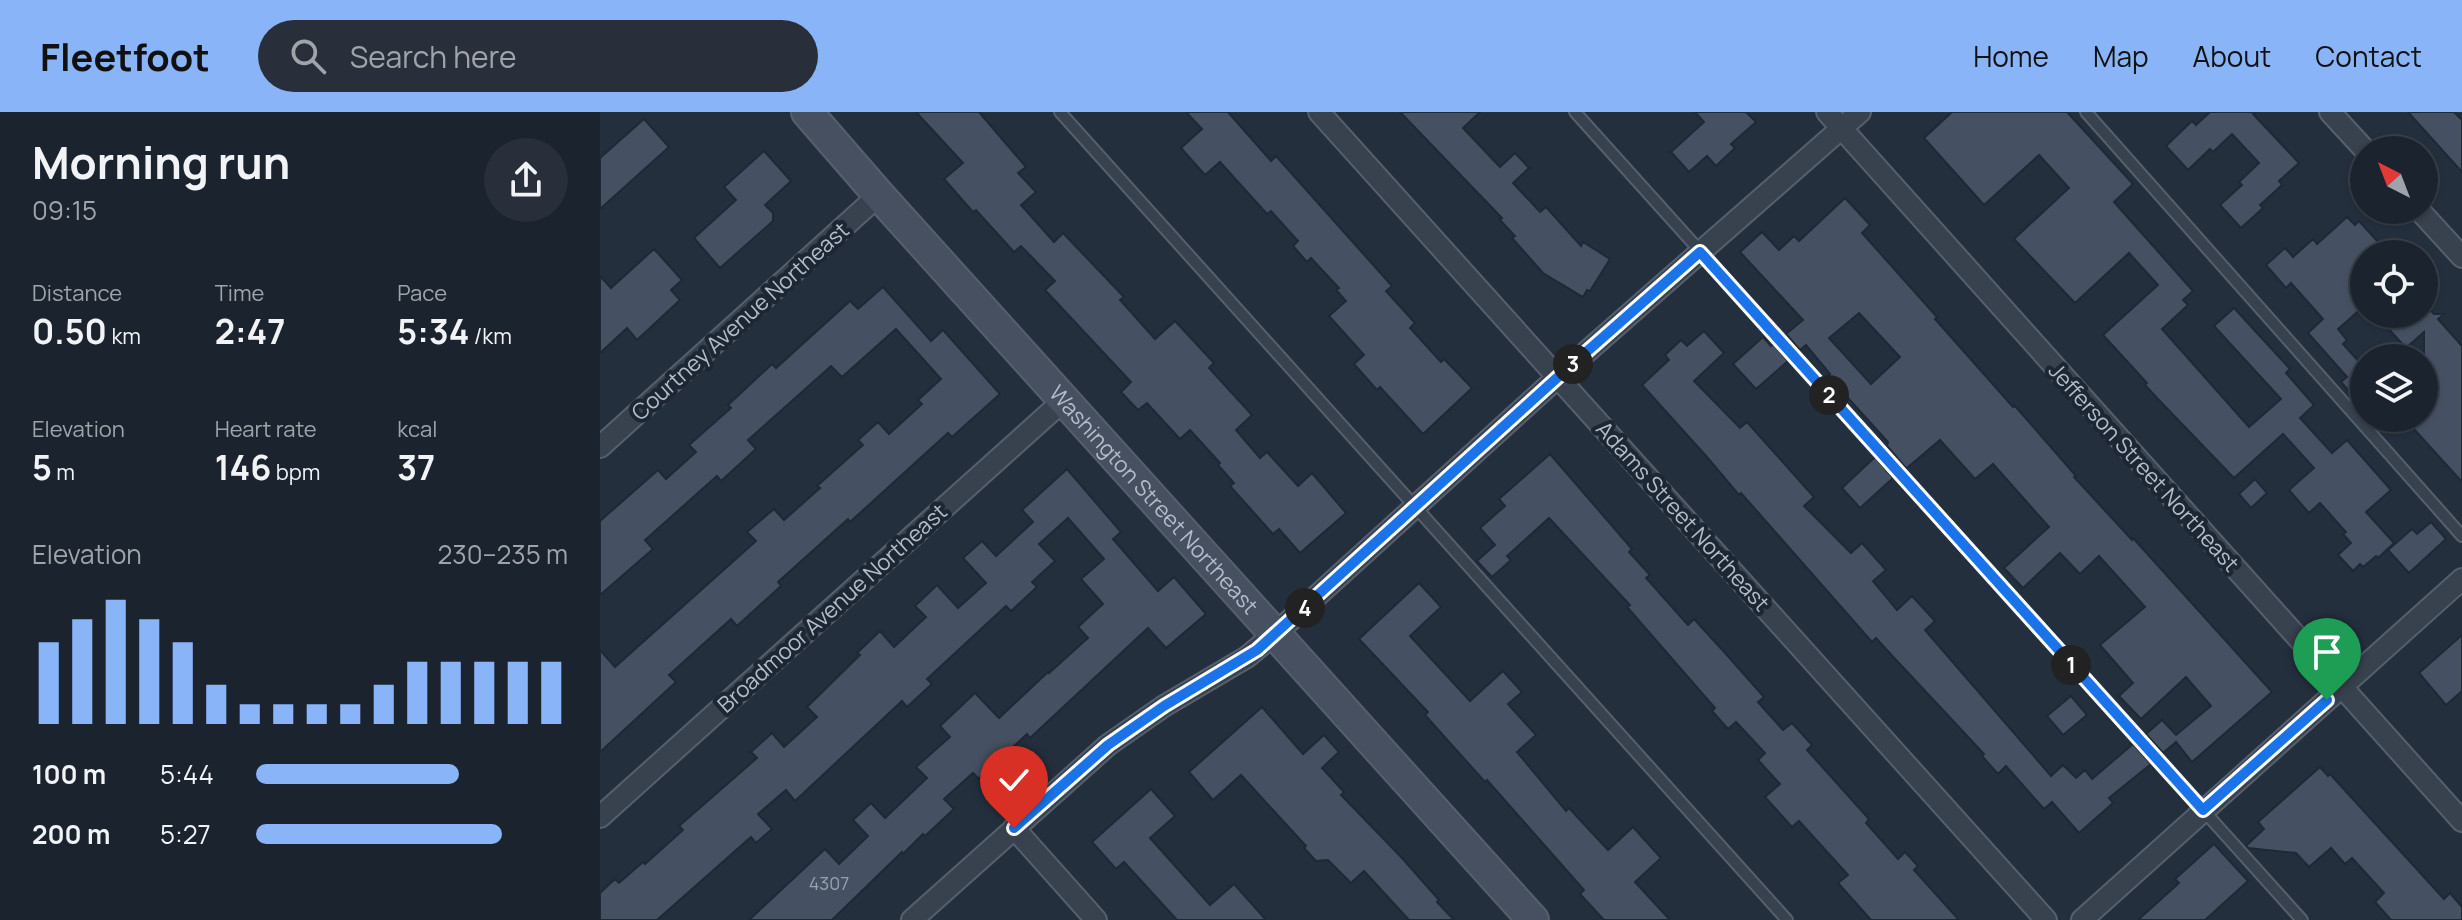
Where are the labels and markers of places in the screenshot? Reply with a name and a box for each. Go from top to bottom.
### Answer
pin: 3 [1553,344,1593,384]
pin: 2 [1809,375,1849,415]
pin: 4 [1285,588,1325,628]
pin [2293,618,2361,700]
pin: 1 [2051,645,2091,685]
pin [980,746,1048,828]

